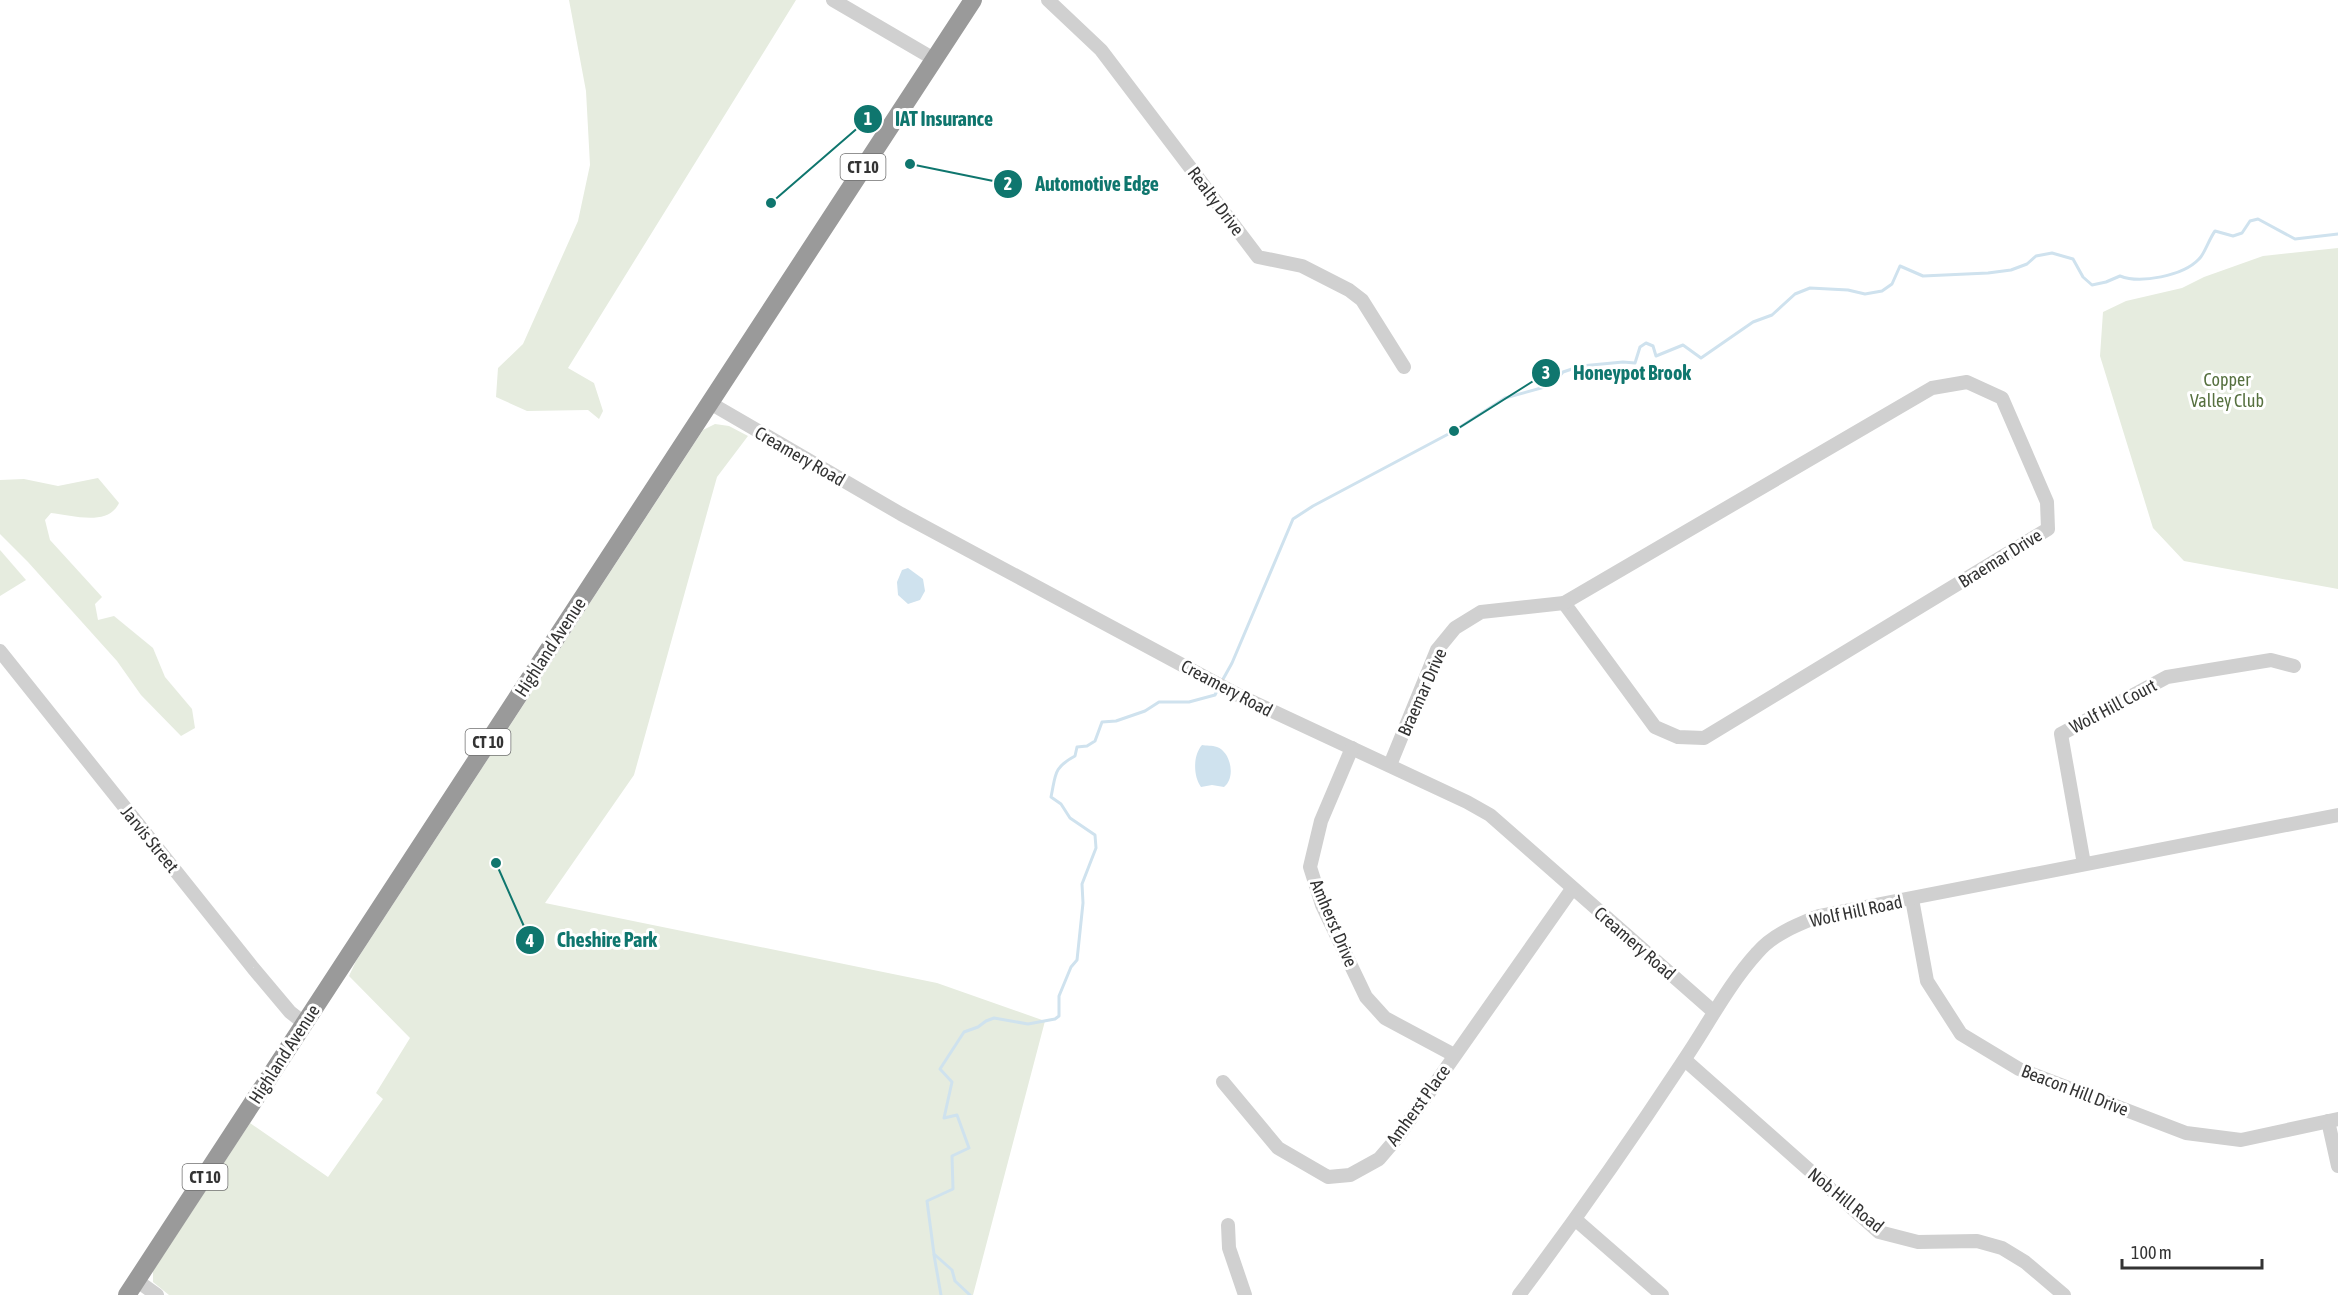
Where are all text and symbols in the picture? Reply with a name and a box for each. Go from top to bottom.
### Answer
callout: IAT Insurance [853,100,1005,138]
text: IAT Insurance [895,107,993,130]
text: 1 [864,108,872,129]
road number: CT 10 [840,154,886,180]
street label: Realty Drive [1183,163,1249,239]
callout: Automotive Edge [993,165,1171,203]
text: Automotive Edge [1034,172,1159,195]
text: 2 [1004,173,1012,194]
callout: Honeypot Brook [1531,354,1703,392]
text: Honeypot Brook [1573,361,1691,384]
text: 3 [1542,362,1550,383]
park label: Copper Valley Club [2190,369,2264,411]
street label: Creamery Road [751,422,849,490]
street label: Braemar Drive [1955,524,2045,592]
street label: Highland Avenue [510,594,590,700]
street label: Braemar Drive [1393,645,1451,739]
street label: Creamery Road [1178,655,1276,721]
street label: Wolf Hill Court [2066,674,2160,738]
road number: CT 10 [466,729,510,755]
street label: Jarvis Street [117,802,183,876]
street label: Amherst Drive [1306,876,1362,970]
street label: Wolf Hill Road [1808,891,1904,931]
street label: Creamery Road [1590,902,1680,984]
callout: Cheshire Park [515,921,669,959]
text: Cheshire Park [557,928,657,951]
text: 4 [525,930,534,951]
street label: Highland Avenue [244,1001,324,1107]
street label: Amherst Place [1382,1060,1454,1150]
street label: Beacon Hill Drive [2019,1060,2131,1120]
street label: Nob Hill Road [1804,1163,1888,1237]
road number: CT 10 [182,1164,228,1190]
scale bar [2122,1232,2262,1270]
text: 100 m [2131,1242,2172,1263]

